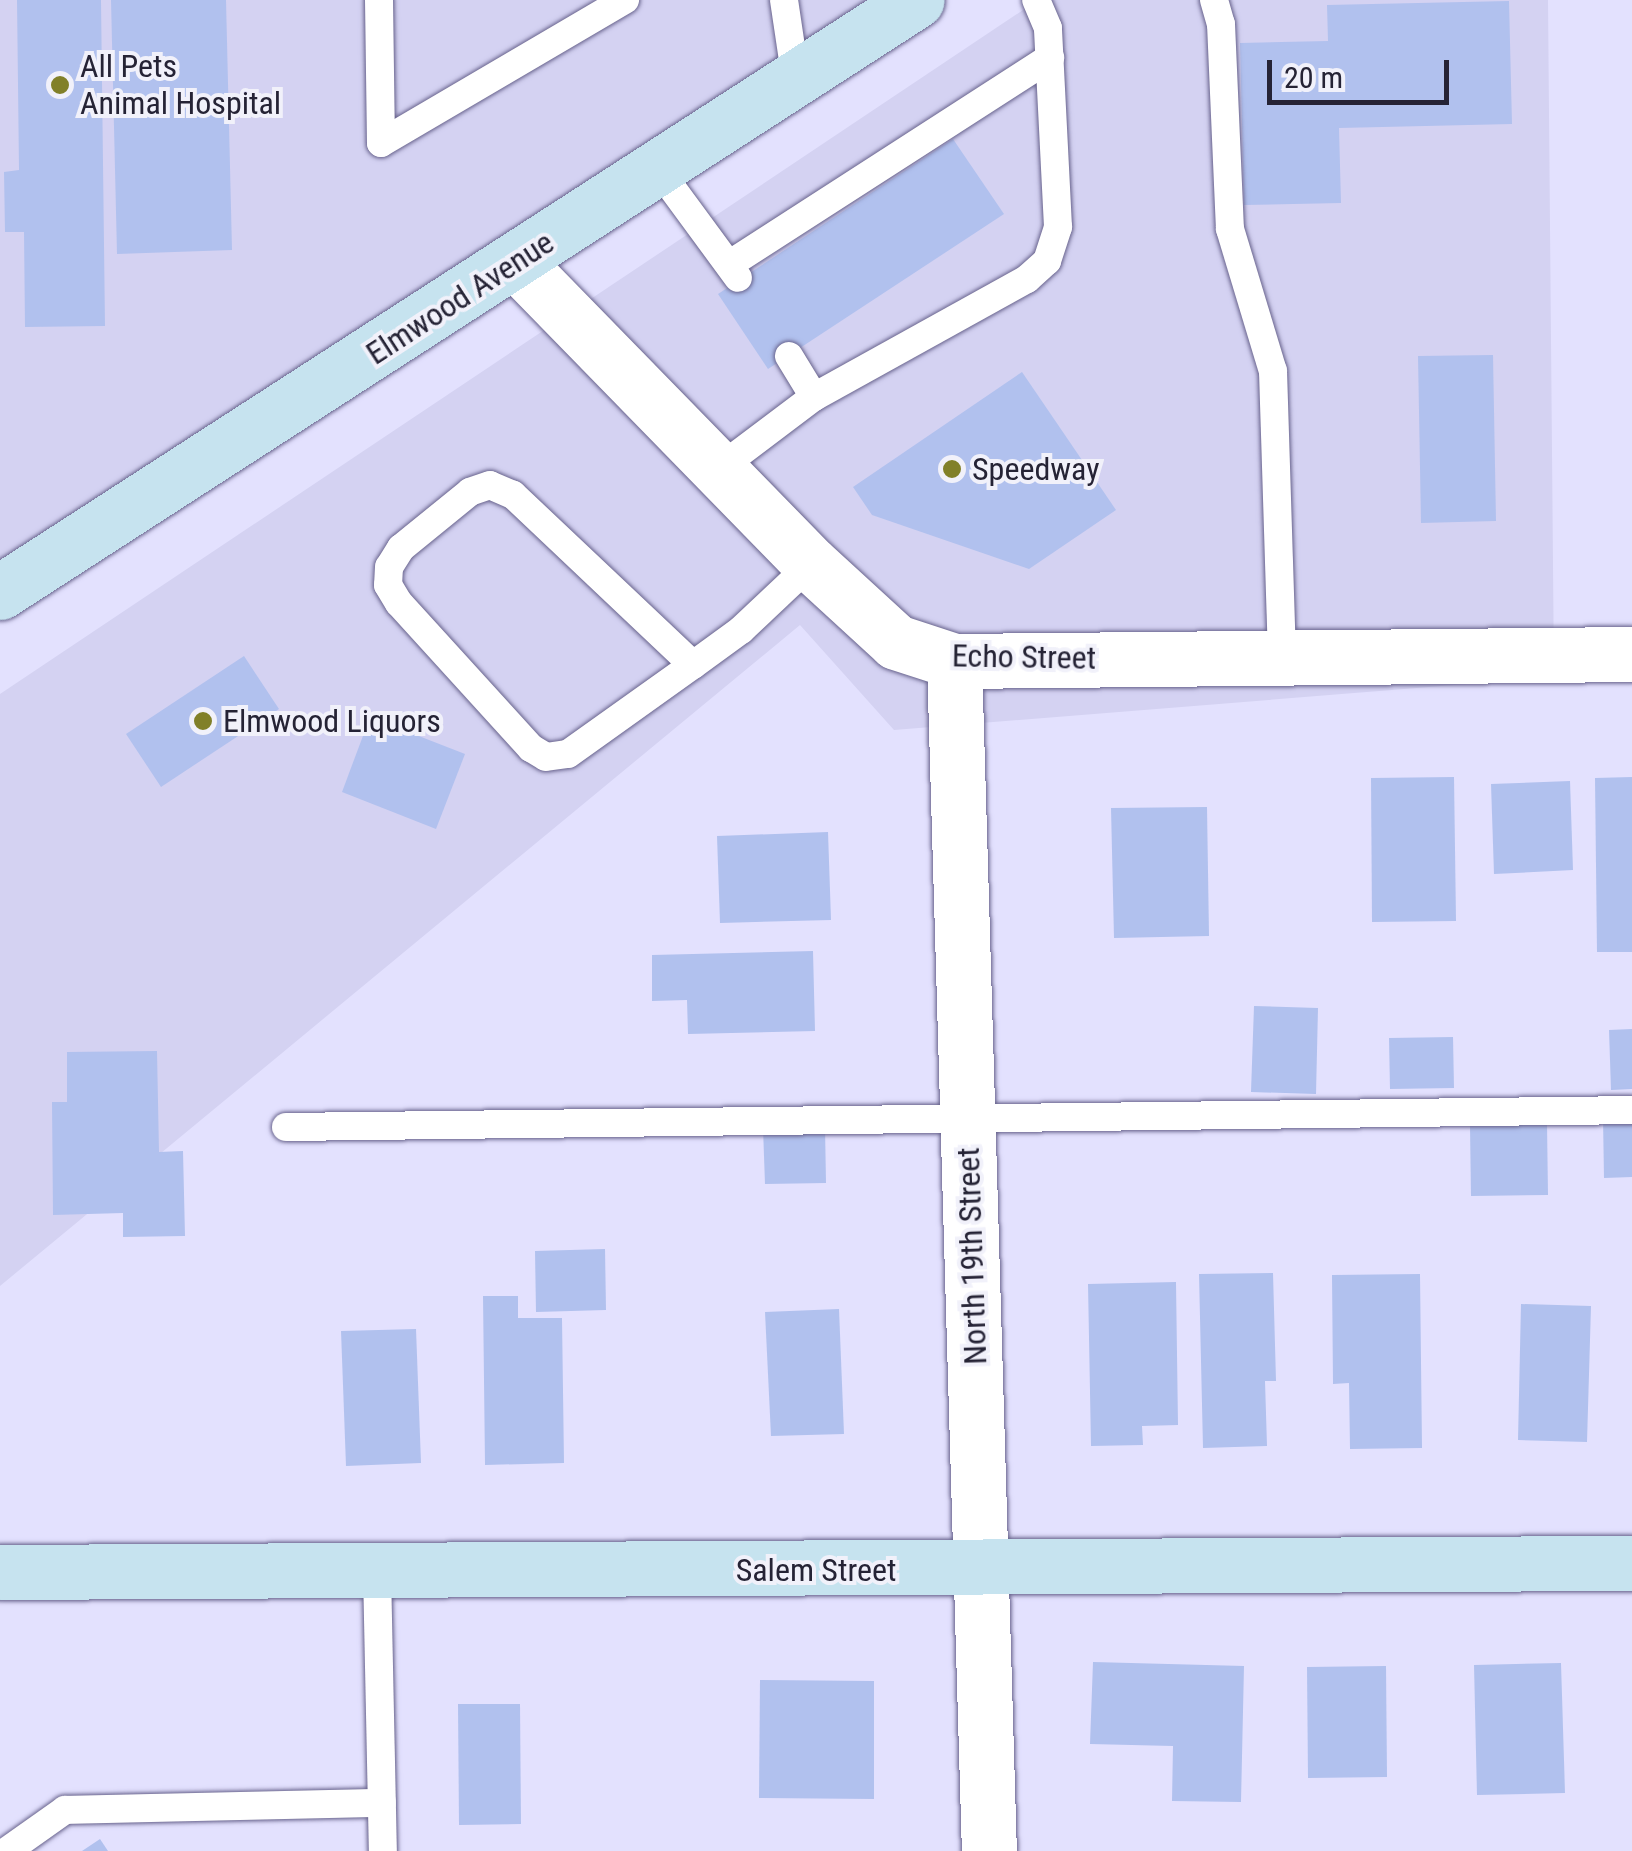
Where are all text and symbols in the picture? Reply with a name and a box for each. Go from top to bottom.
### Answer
scale bar [1272,40,1454,102]
place label: All Pets Animal Hospital [80,48,281,123]
text: 20 m [1284,60,1343,95]
marker: All Pets Animal Hospital [49,74,71,96]
street label: Elmwood Avenue [359,223,561,373]
place label: Speedway [972,450,1099,488]
marker: Speedway [941,458,963,480]
street label: Echo Street [952,637,1096,677]
place label: Elmwood Liquors [223,702,441,740]
marker: Elmwood Liquors [192,710,214,732]
street label: North 19th Street [949,1147,995,1365]
street label: Salem Street [736,1551,896,1589]

